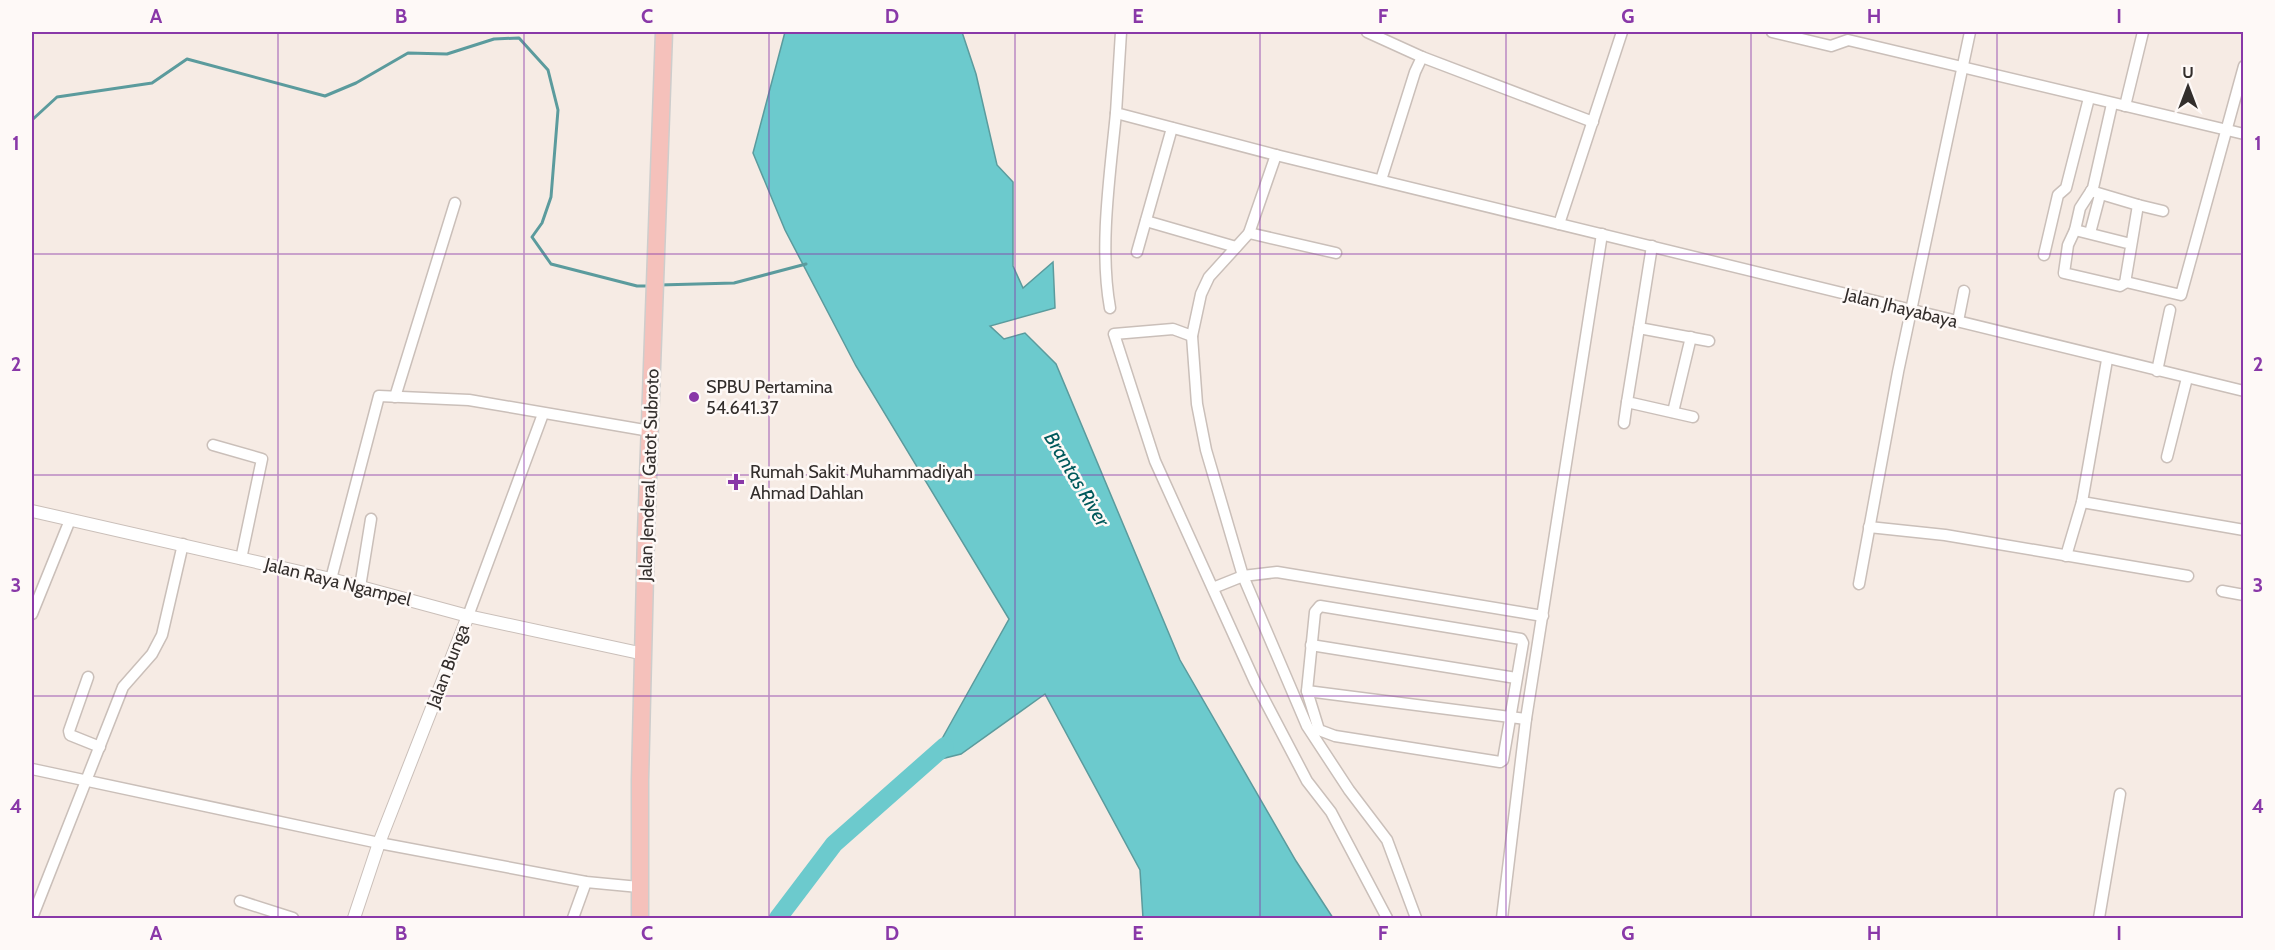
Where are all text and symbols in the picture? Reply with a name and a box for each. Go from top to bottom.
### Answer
text: A [150,4,163,28]
text: B [395,4,407,28]
text: C [641,4,653,28]
text: D [885,4,899,28]
text: E [1132,4,1144,28]
text: F [1378,4,1389,28]
text: G [1621,4,1635,28]
text: H [1867,4,1881,28]
text: I [2116,4,2122,28]
north arrow [2158,57,2218,117]
text: U [2182,63,2194,82]
text: 1 [12,131,20,155]
text: 1 [2254,131,2262,155]
street label: Jalan Jhayabaya [1841,283,1960,333]
text: 2 [11,352,21,376]
text: 2 [2253,352,2263,376]
street label: Jalan Jenderal Gatot Subroto [634,368,664,583]
place label: SPBU Pertamina 54.641.37 [706,376,833,419]
marker: SPBU Pertamina 54.641.37 [687,390,701,404]
water label: Brantas River [1039,427,1115,531]
place label: Rumah Sakit Muhammadiyah Ahmad Dahlan [750,461,973,504]
marker: Rumah Sakit Muhammadiyah Ahmad Dahlan [727,473,745,491]
street label: Jalan Raya Ngampel [262,553,414,611]
text: 3 [11,573,21,597]
text: 3 [2253,573,2263,597]
street label: Jalan Bunga [422,621,474,712]
text: 4 [10,794,22,818]
text: 4 [2252,794,2264,818]
text: A [150,921,163,945]
text: B [395,921,407,945]
text: C [641,921,653,945]
text: D [885,921,899,945]
text: E [1132,921,1144,945]
text: F [1378,921,1389,945]
text: G [1621,921,1635,945]
text: H [1867,921,1881,945]
text: I [2116,921,2122,945]

